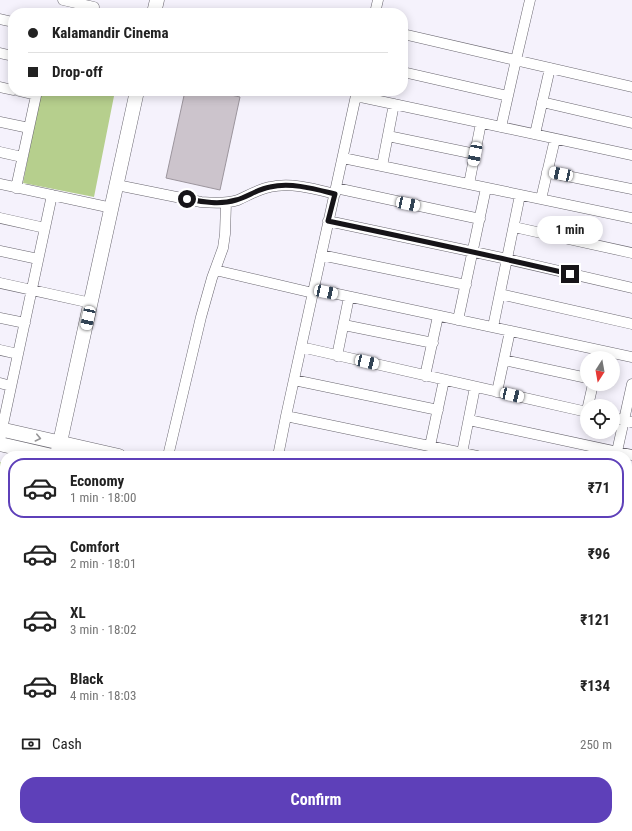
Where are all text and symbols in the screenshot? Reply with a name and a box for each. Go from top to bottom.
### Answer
text: Kalamandir Cinema [52,24,169,42]
text: Drop-off [52,63,103,81]
car [467,141,483,167]
car [548,166,574,182]
route start [178,190,196,208]
car [395,196,421,212]
callout: 1 min [537,216,603,244]
text: 1 min [556,222,584,237]
route end [561,265,579,283]
car [313,284,339,300]
car [80,305,96,331]
north arrow [580,351,620,391]
map controls [580,351,620,439]
car [354,353,380,371]
car [499,386,525,404]
button: locate [580,399,620,439]
one-way arrow [35,433,41,441]
icon: car [22,470,58,506]
text: Economy [70,472,124,490]
text: ₹71 [588,479,610,497]
text: 1 min · 18:00 [70,490,136,505]
icon: car [22,536,58,572]
text: Comfort [70,538,119,556]
text: ₹96 [588,545,610,563]
text: 2 min · 18:01 [70,556,136,571]
icon: car [22,602,58,638]
text: XL [70,604,86,622]
text: ₹121 [580,611,610,629]
text: 3 min · 18:02 [70,622,136,637]
icon: car [22,668,58,704]
text: Black [70,670,103,688]
text: ₹134 [580,677,610,695]
text: 4 min · 18:03 [70,688,136,703]
icon: cash [20,733,42,755]
text: Cash [52,735,82,753]
text: 250 m [580,737,612,752]
button: Confirm [20,777,612,823]

